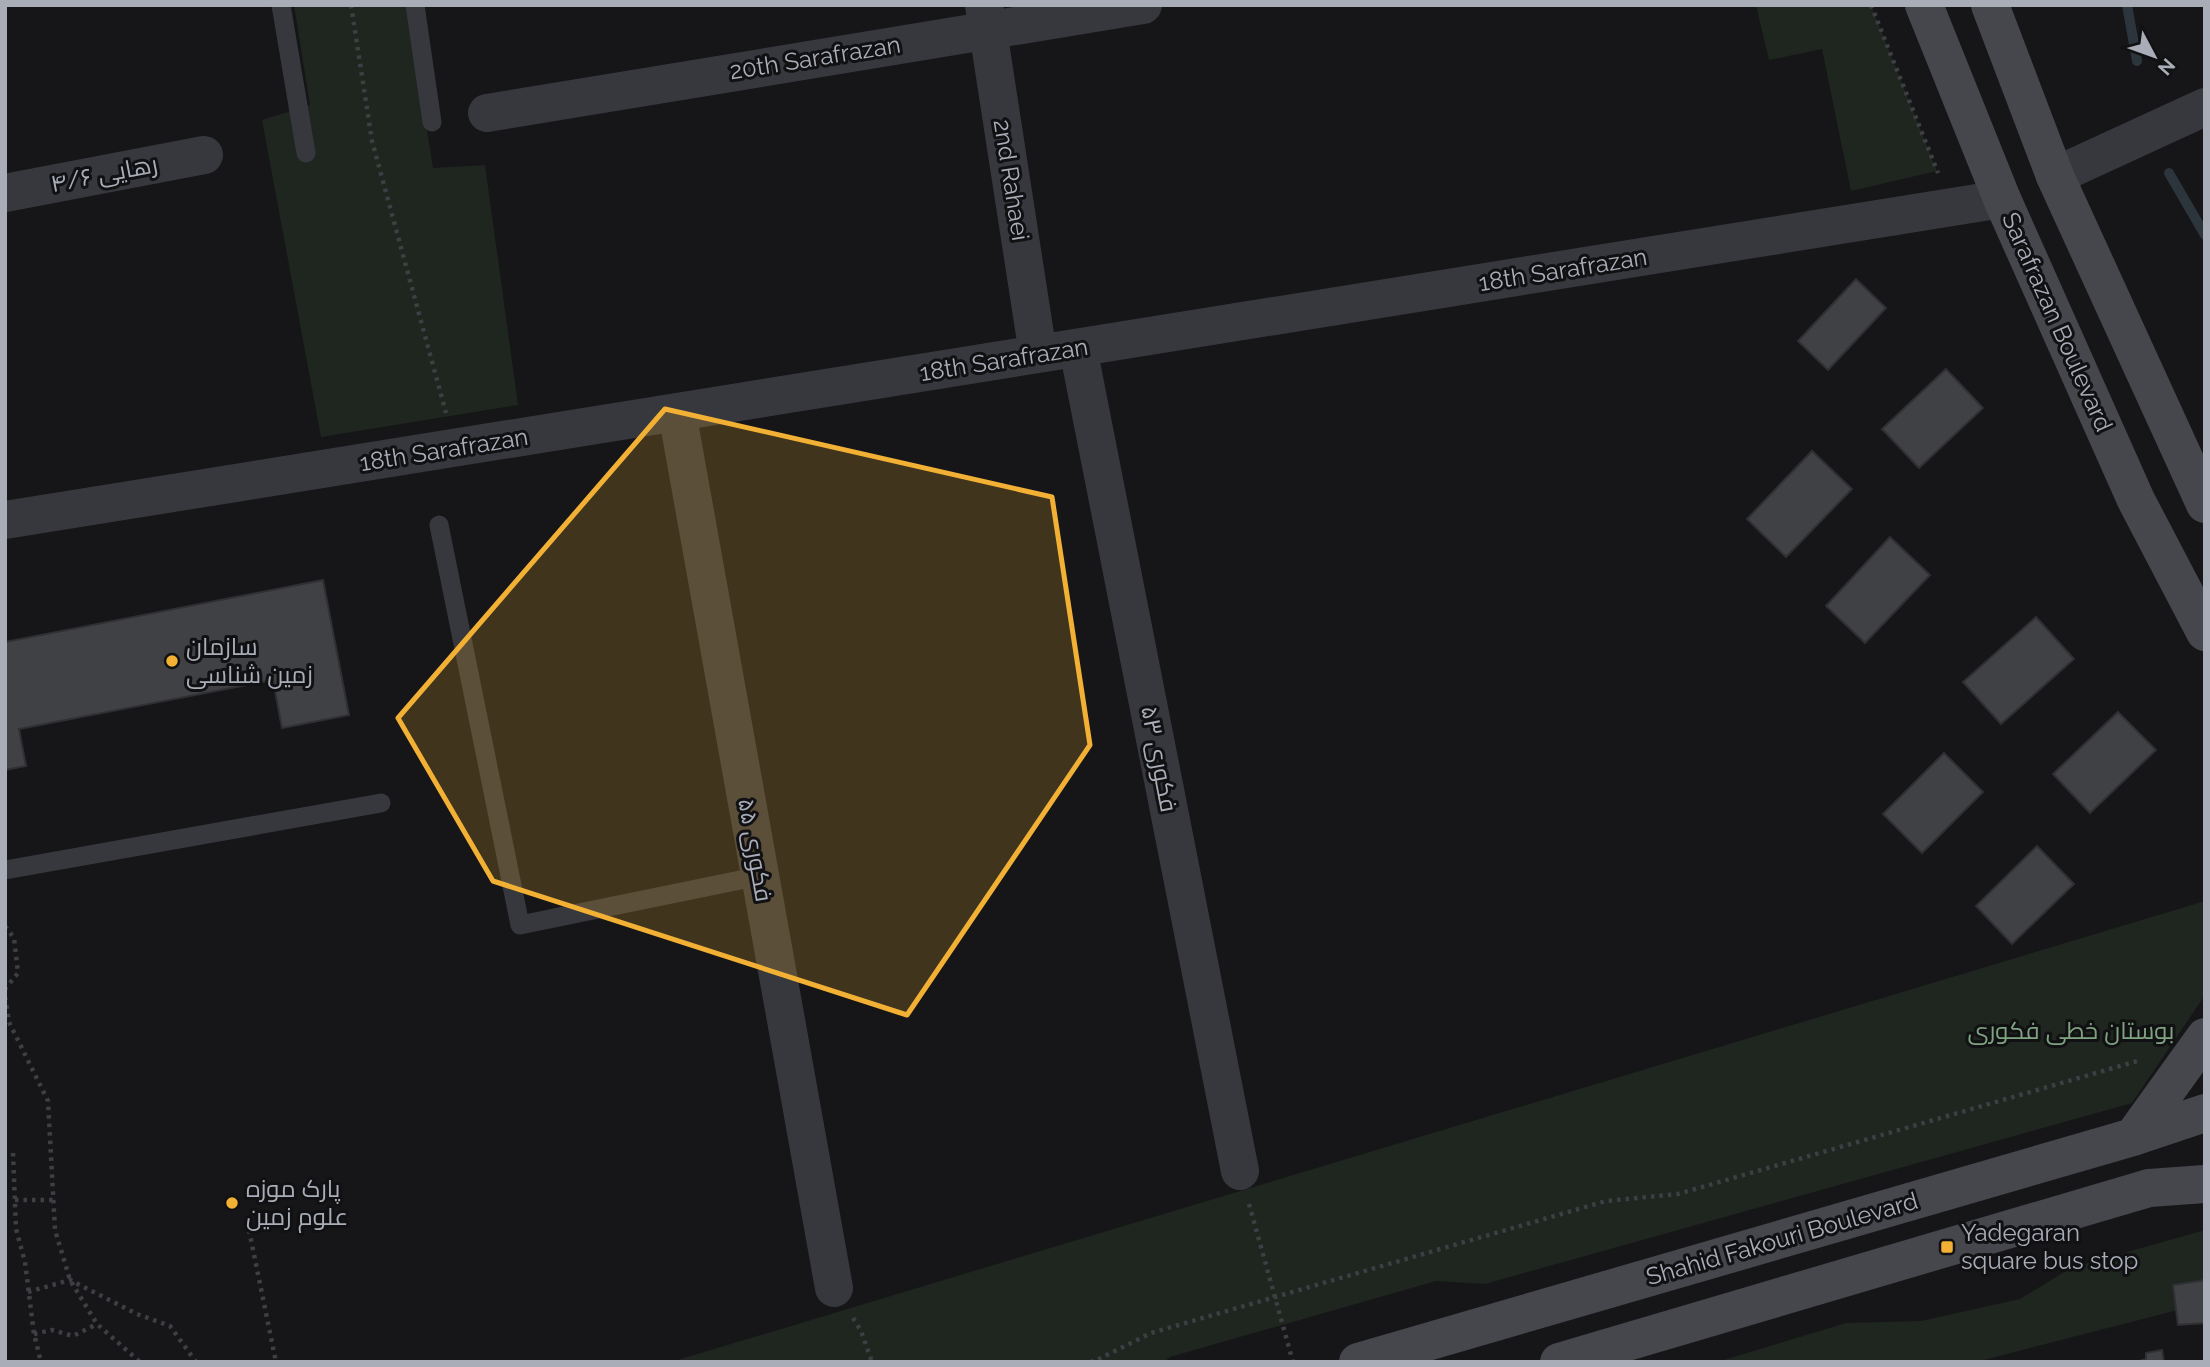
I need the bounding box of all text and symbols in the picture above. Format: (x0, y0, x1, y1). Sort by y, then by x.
north arrow (2119, 21, 2189, 91)
street label: 20th Sarafrazan (727, 30, 902, 85)
text: N (2154, 54, 2180, 80)
street label: 2nd Rahaei (988, 117, 1035, 243)
street label: رهایی ۴/۶ (48, 149, 160, 198)
street label: Sarafrazan Boulevard (1996, 208, 2119, 436)
street label: 18th Sarafrazan (1477, 242, 1649, 297)
street label: 18th Sarafrazan (918, 332, 1090, 387)
street label: 18th Sarafrazan (358, 422, 530, 477)
place label: سازمان زمین شناسی (186, 632, 313, 689)
marker: سازمان زمین شناسی (164, 653, 180, 669)
street label: فکوری ۵۳ (1135, 703, 1184, 814)
street label: فکوری ۵۵ (732, 796, 779, 904)
park label: بوستان خطی فکوری (1967, 1016, 2175, 1045)
place label: پارک موزه علوم زمین (246, 1174, 348, 1233)
street label: Shahid Fakouri Boulevard (1643, 1186, 1921, 1291)
marker: پارک موزه علوم زمین (224, 1195, 240, 1211)
place label: Yadegaran square bus stop (1961, 1218, 2138, 1275)
marker: Yadegaran square bus stop (1939, 1239, 1955, 1255)

